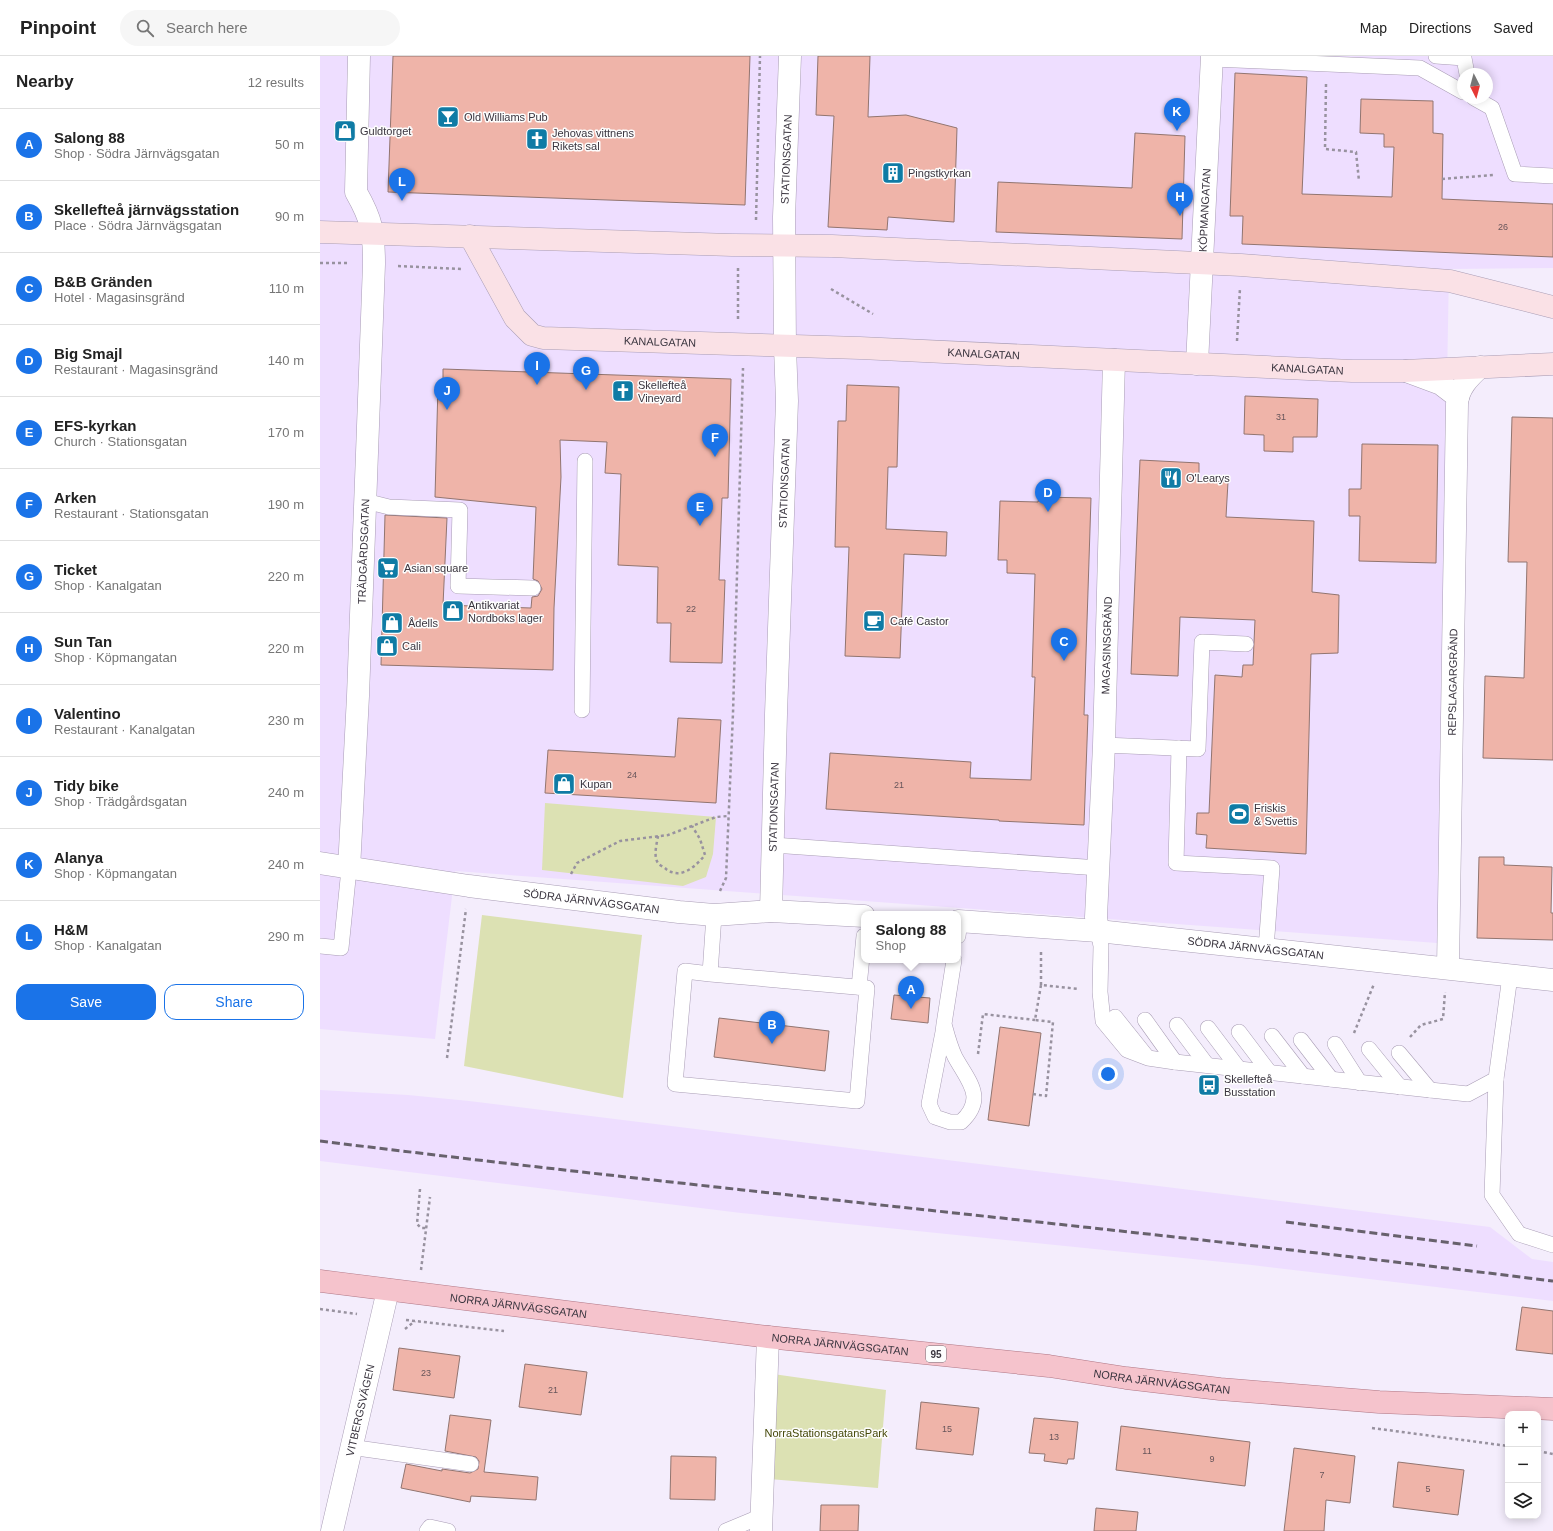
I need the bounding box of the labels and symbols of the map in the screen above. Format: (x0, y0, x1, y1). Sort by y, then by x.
north arrow (1457, 68, 1493, 104)
pin: K (1164, 98, 1190, 131)
bar icon: Old Williams Pub (435, 104, 461, 130)
place label: Old Williams Pub (464, 111, 548, 123)
street label: STATIONSGATAN (778, 114, 794, 204)
shop icon: Guldtorget (332, 118, 358, 144)
place label: Guldtorget (360, 125, 411, 137)
church icon: Jehovas vittnens Rikets sal (524, 126, 550, 152)
place label: Jehovas vittnens Rikets sal (552, 127, 634, 152)
building icon: Pingstkyrkan (880, 160, 906, 186)
place label: Pingstkyrkan (908, 167, 971, 179)
pin: L (389, 168, 415, 201)
street label: KÖPMANGATAN (1196, 168, 1213, 252)
pin: H (1167, 183, 1193, 216)
house number: 26 (1498, 222, 1508, 232)
street label: KANALGATAN (624, 335, 696, 349)
street label: KANALGATAN (947, 346, 1020, 361)
pin: I (524, 352, 550, 385)
pin: G (573, 357, 599, 390)
street label: KANALGATAN (1271, 361, 1344, 377)
pin: J (434, 377, 460, 410)
church icon: Skellefteå Vineyard (610, 378, 636, 404)
place label: Skellefteå Vineyard (638, 379, 687, 404)
house number: 31 (1276, 412, 1286, 422)
pin: F (702, 424, 728, 457)
street label: STATIONSGATAN (777, 438, 792, 528)
restaurant icon: O'Learys (1158, 465, 1184, 491)
place label: O'Learys (1186, 472, 1230, 484)
pin: D (1035, 479, 1061, 512)
pin: E (687, 493, 713, 526)
street label: TRÄDGÅRDSGATAN (355, 498, 371, 604)
supermarket icon: Asian square (375, 555, 401, 581)
place label: Asian square (404, 562, 468, 574)
street label: MAGASINSGRÄND (1099, 596, 1114, 694)
shop icon: Antikvariat Nordboks lager (440, 598, 466, 624)
place label: Antikvariat Nordboks lager (468, 599, 543, 624)
house number: 22 (686, 604, 696, 614)
cafe icon: Café Castor (861, 608, 887, 634)
shop icon: Ådells (379, 610, 405, 636)
place label: Café Castor (890, 615, 949, 627)
place label: Ådells (408, 617, 438, 629)
pin: C (1051, 628, 1077, 661)
street label: REPSLAGARGRÄND (1446, 628, 1459, 736)
shop icon: Cali (374, 633, 400, 659)
place label: Cali (402, 640, 421, 652)
street label: STATIONSGATAN (767, 762, 781, 852)
house number: 24 (627, 770, 637, 780)
shop icon: Kupan (551, 771, 577, 797)
place label: Kupan (580, 778, 612, 790)
house number: 21 (894, 780, 904, 790)
sports icon: Friskis & Svettis (1226, 801, 1252, 827)
place label: Friskis & Svettis (1254, 802, 1298, 827)
street label: SÖDRA JÄRNVÄGSGATAN (522, 887, 660, 916)
street label: SÖDRA JÄRNVÄGSGATAN (1187, 935, 1325, 961)
pin: A (898, 976, 924, 1009)
pin: B (759, 1011, 785, 1044)
your location (1098, 1064, 1118, 1084)
bus stop icon: Skellefteå Busstation (1196, 1072, 1222, 1098)
place label: Skellefteå Busstation (1224, 1073, 1275, 1098)
street label: NORRA JÄRNVÄGSGATAN (449, 1291, 588, 1320)
street label: NORRA JÄRNVÄGSGATAN (771, 1331, 909, 1357)
road number: 95 (926, 1346, 946, 1362)
street label: VITBERGSVÄGEN (344, 1363, 377, 1457)
street label: NORRA JÄRNVÄGSGATAN (1093, 1367, 1231, 1396)
house number: 23 (421, 1368, 431, 1378)
house number: 21 (548, 1385, 558, 1395)
house number: 15 (942, 1424, 952, 1434)
park label: NorraStationsgatansPark (765, 1427, 888, 1439)
house number: 13 (1049, 1432, 1059, 1442)
house number: 11 (1142, 1446, 1152, 1456)
house number: 9 (1209, 1454, 1215, 1464)
house number: 7 (1319, 1470, 1325, 1480)
house number: 5 (1425, 1484, 1431, 1494)

